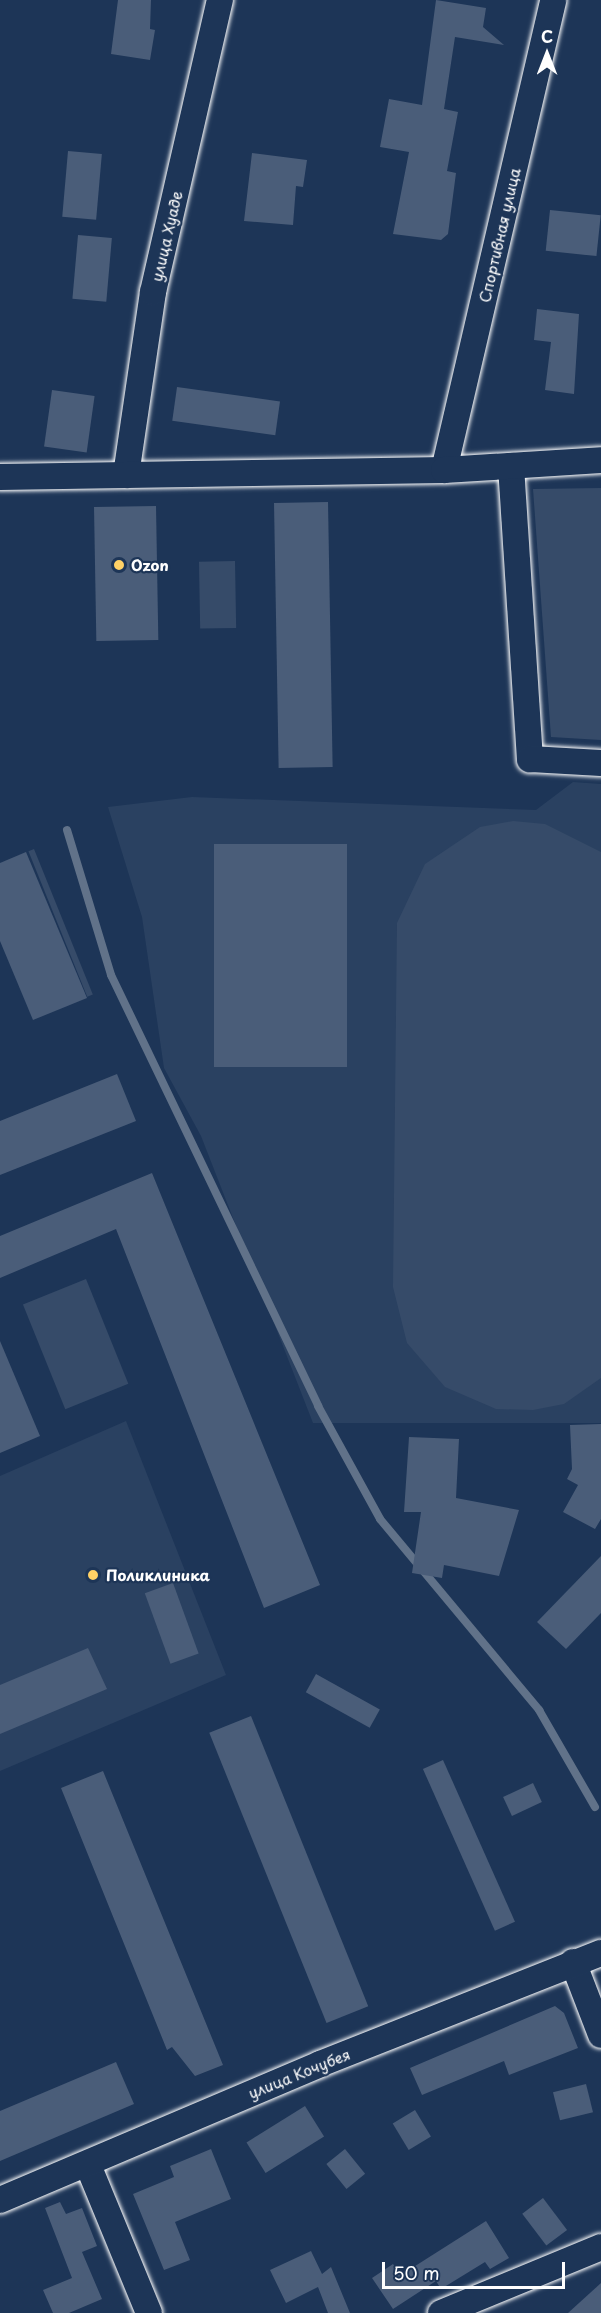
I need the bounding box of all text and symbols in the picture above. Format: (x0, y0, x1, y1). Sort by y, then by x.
north arrow (517, 24, 577, 84)
text: С (541, 24, 553, 48)
street label: Спортивная улица (475, 165, 523, 305)
street label: улица Хуаде (147, 188, 185, 284)
place label: Ozon (131, 556, 169, 574)
marker: Ozon (112, 558, 126, 572)
marker: Поликлиника (84, 1566, 102, 1584)
place label: Поликлиника (106, 1566, 210, 1584)
street label: улица Кочубея (245, 2044, 353, 2102)
scale bar (385, 2250, 568, 2288)
text: 50 m (393, 2259, 440, 2286)

